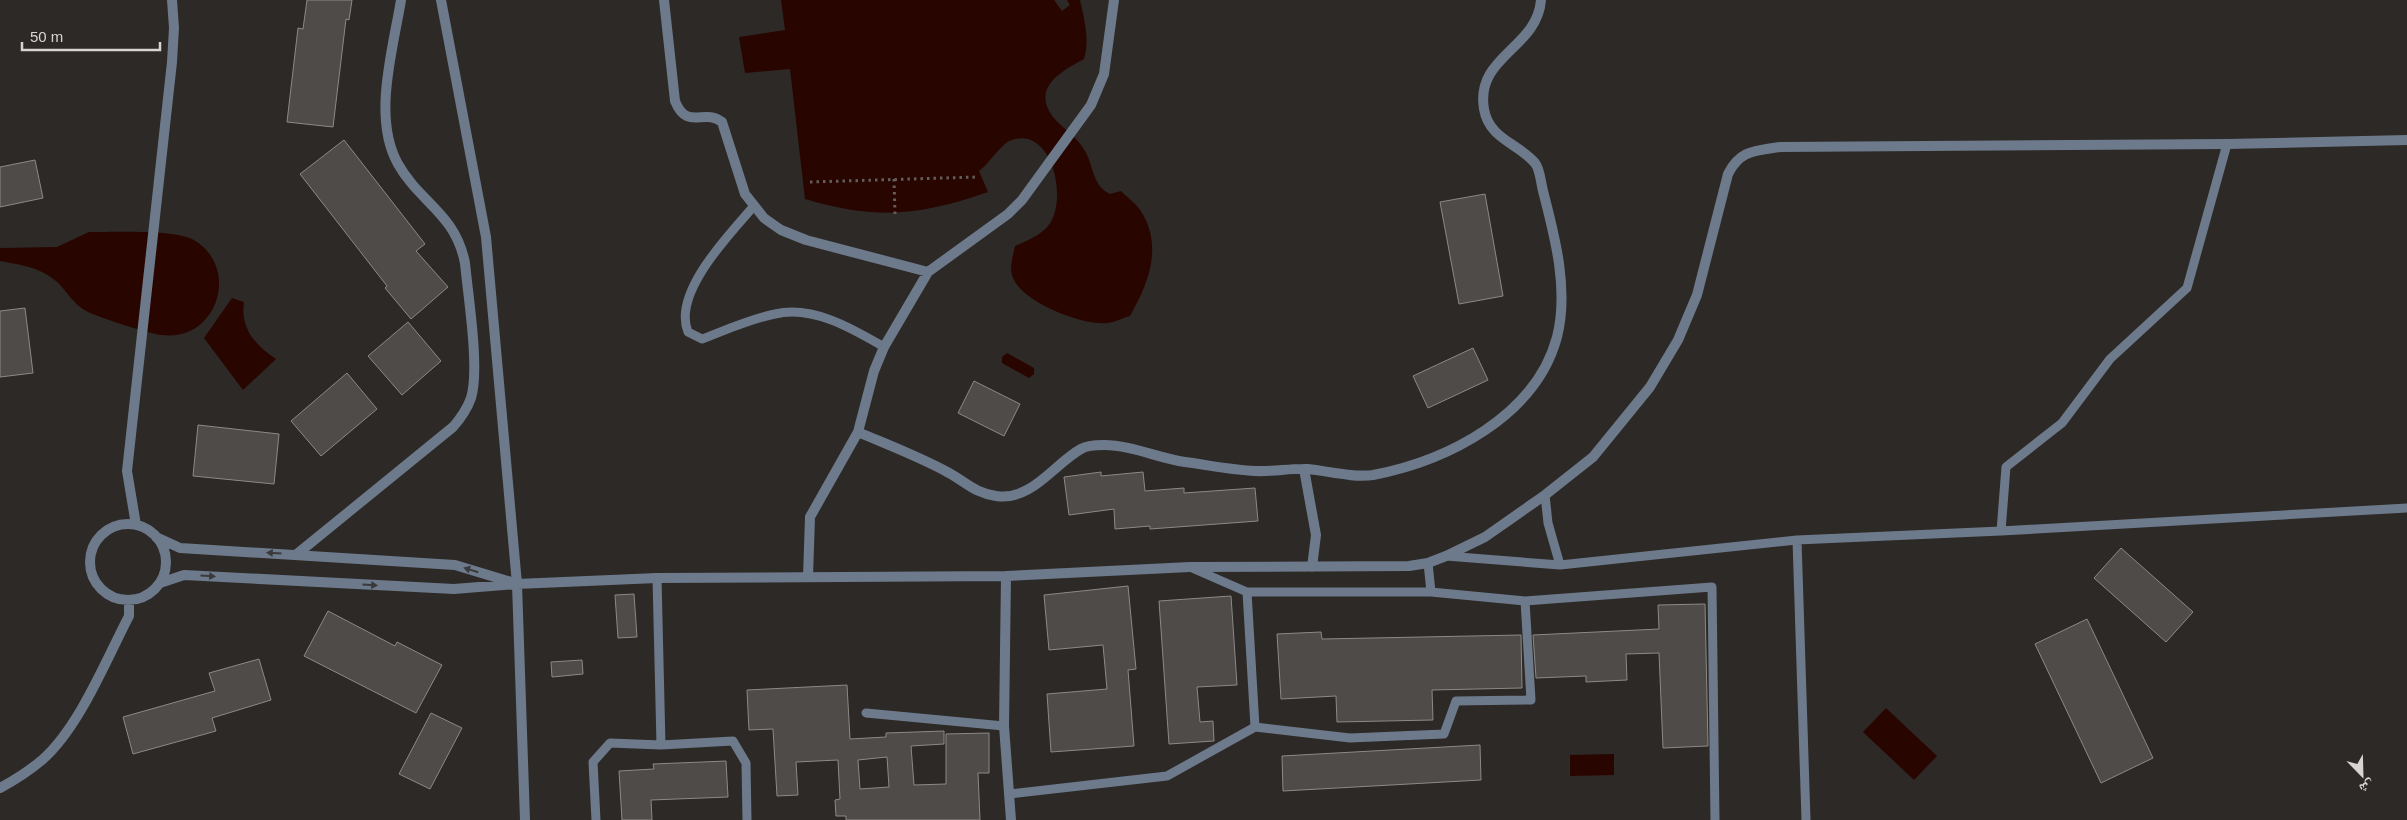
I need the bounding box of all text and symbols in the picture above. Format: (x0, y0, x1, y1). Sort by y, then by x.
scale bar (22, 20, 160, 52)
text: 50 m (30, 28, 63, 45)
one-way arrow (266, 548, 282, 556)
one-way arrow (463, 565, 478, 573)
one-way arrow (200, 573, 216, 581)
one-way arrow (362, 581, 378, 589)
north arrow (2337, 750, 2387, 800)
text: ش (2357, 776, 2377, 797)

